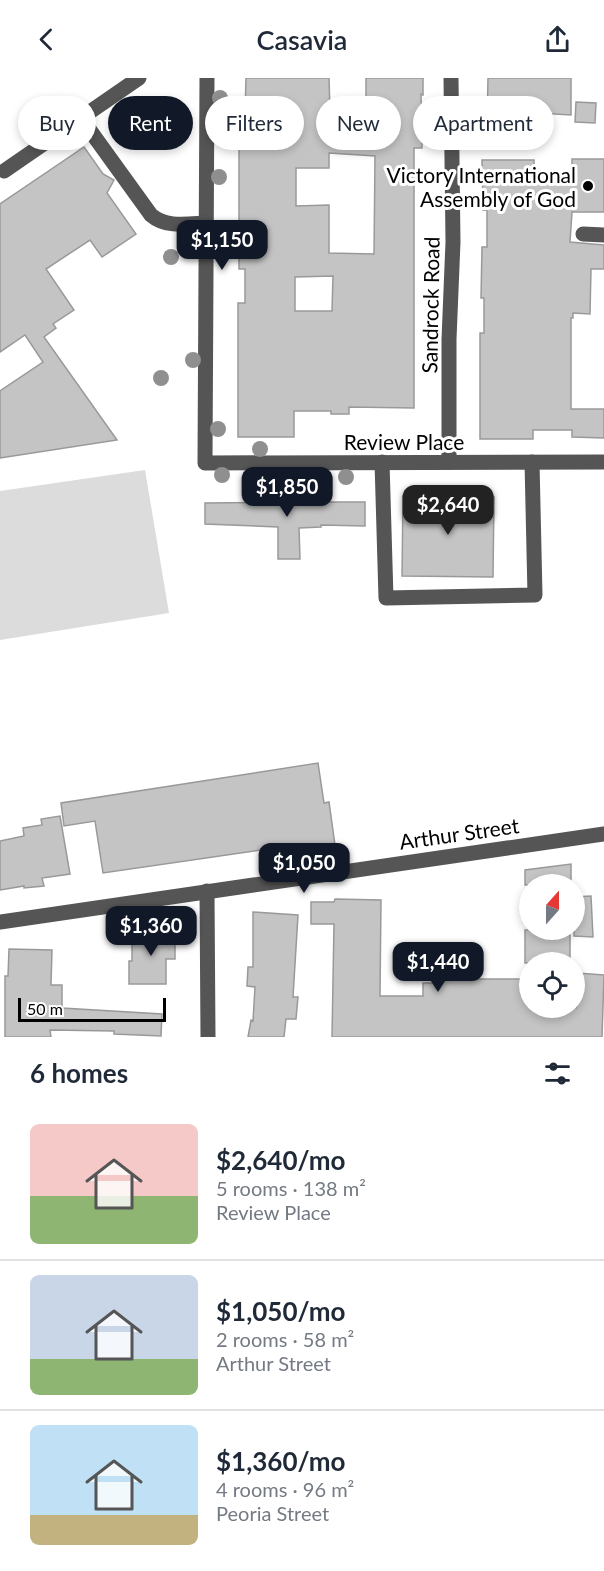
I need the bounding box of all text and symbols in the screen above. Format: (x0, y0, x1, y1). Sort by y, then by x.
icon: back (30, 23, 63, 56)
text: Casavia (257, 23, 347, 56)
icon: share (541, 23, 574, 56)
chip: Buy (18, 96, 96, 150)
chip: Rent (108, 96, 193, 150)
chip: Filters (205, 96, 304, 150)
chip: New (316, 96, 401, 150)
chip: Apartment (413, 96, 554, 150)
place label: Victory International Assembly of God (387, 162, 576, 211)
marker: Victory International Assembly of God (581, 179, 595, 193)
pin: $1,150 (173, 220, 271, 271)
text: $1,150 (191, 227, 253, 251)
street label: Sandrock Road (416, 236, 444, 374)
street label: Review Place (344, 429, 464, 454)
pin: $1,850 (238, 467, 336, 518)
text: $1,850 (256, 474, 318, 498)
pin: $2,640 (399, 485, 497, 536)
text: $2,640 (417, 492, 479, 516)
street label: Arthur Street (398, 812, 521, 854)
pin: $1,050 (255, 843, 353, 894)
text: $1,050 (273, 850, 335, 874)
north arrow (519, 874, 585, 940)
map controls (519, 874, 585, 1018)
pin: $1,360 (102, 906, 200, 957)
text: $1,360 (120, 913, 182, 937)
pin: $1,440 (389, 942, 487, 993)
text: $1,440 (407, 949, 469, 973)
button: locate (519, 952, 585, 1018)
scale bar (18, 995, 166, 1022)
text: 50 m (27, 999, 63, 1018)
text: 6 homes (30, 1057, 128, 1089)
icon: filters (541, 1057, 574, 1090)
text: $2,640/mo (216, 1144, 346, 1176)
icon: home (78, 1148, 150, 1220)
text: 5 rooms · 138 m² (216, 1176, 366, 1200)
text: Review Place (216, 1200, 331, 1224)
text: $1,050/mo (216, 1295, 346, 1327)
icon: home (78, 1299, 150, 1371)
text: 2 rooms · 58 m² (216, 1327, 354, 1351)
text: Arthur Street (216, 1351, 331, 1375)
text: $1,360/mo (216, 1445, 346, 1477)
icon: home (78, 1449, 150, 1521)
text: 4 rooms · 96 m² (216, 1477, 354, 1501)
text: Peoria Street (216, 1501, 329, 1525)

